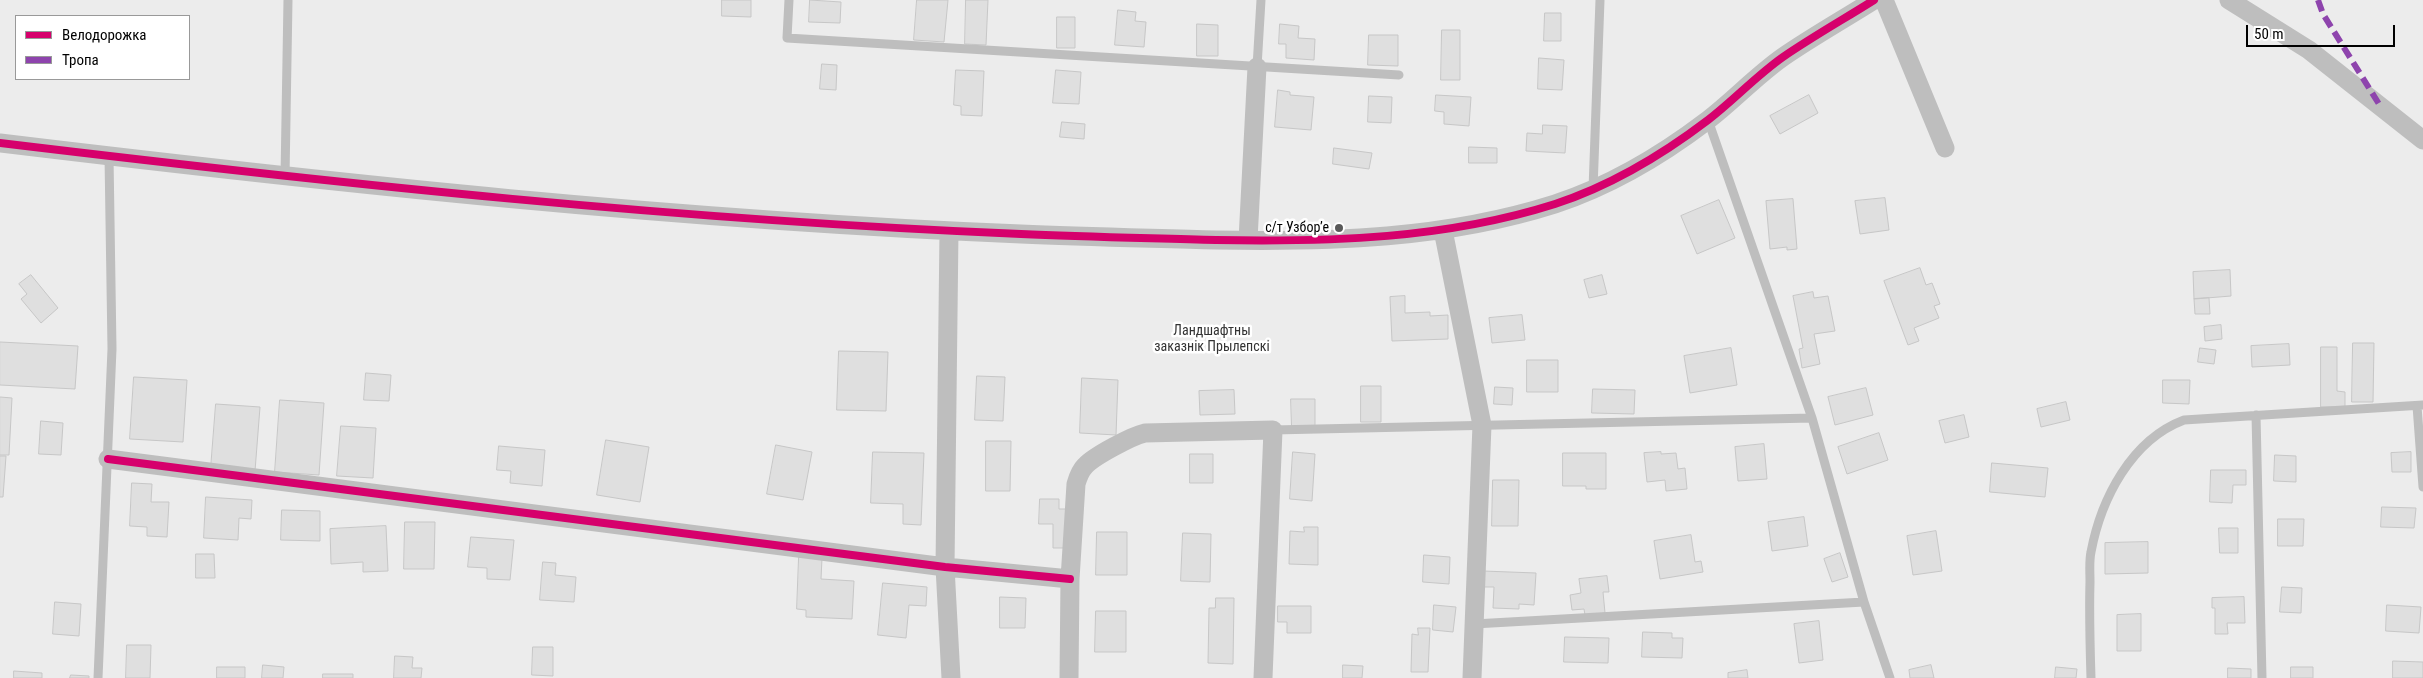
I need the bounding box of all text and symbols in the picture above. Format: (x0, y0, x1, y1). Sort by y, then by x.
legend (15, 15, 190, 80)
scale bar (2248, 15, 2397, 47)
text: 50 m (2254, 25, 2284, 43)
text: Велодорожка (62, 26, 147, 44)
text: Тропа (62, 51, 99, 69)
place label: с/т Узборʼе (1265, 220, 1329, 236)
marker: с/т Узборʼе (1333, 222, 1345, 234)
park label: Ландшафтны заказнік Прылепскі (1154, 323, 1270, 356)

